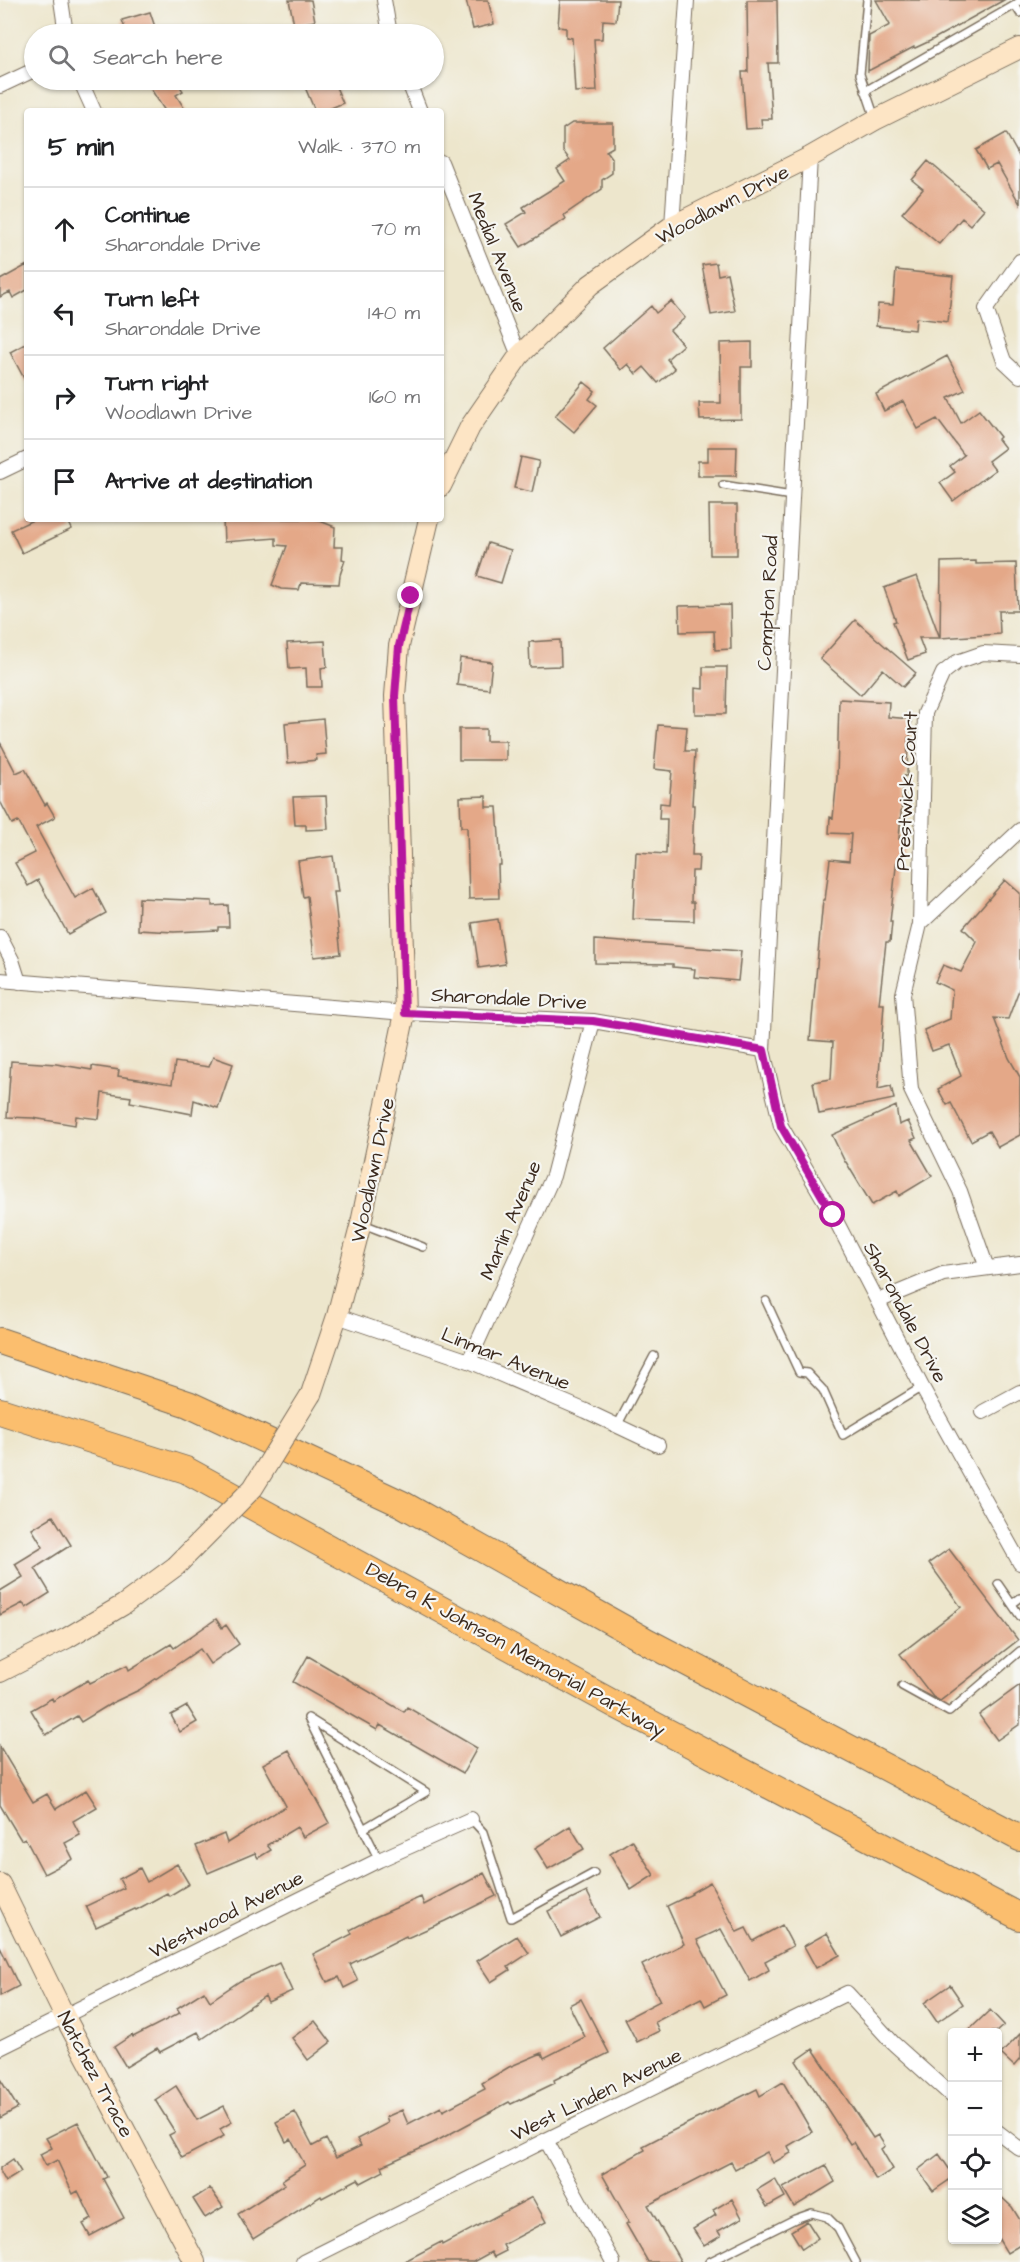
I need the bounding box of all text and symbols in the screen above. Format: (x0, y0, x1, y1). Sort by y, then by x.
search box (24, 24, 444, 90)
icon: search (45, 41, 78, 74)
text: Search here (93, 42, 223, 73)
text: 5 min (48, 129, 114, 165)
text: Walk · 370 m (298, 133, 420, 161)
street label: Woodlawn Drive (651, 158, 794, 252)
street label: Medial Avenue (460, 188, 534, 317)
text: Continue (105, 200, 190, 231)
icon: ahead (48, 213, 81, 246)
text: 70 m (372, 215, 420, 243)
text: Sharondale Drive (105, 231, 261, 259)
text: Turn left (105, 284, 199, 315)
icon: left (48, 297, 81, 330)
text: 140 m (368, 299, 420, 327)
text: Sharondale Drive (105, 315, 261, 343)
text: Turn right (105, 368, 208, 399)
icon: right (48, 381, 81, 414)
text: 160 m (369, 383, 420, 411)
text: Woodlawn Drive (105, 399, 252, 427)
icon: arrive (48, 465, 81, 498)
text: Arrive at destination (105, 466, 312, 497)
street label: Compton Road (750, 535, 786, 671)
route end (397, 582, 423, 608)
street label: Prestwick Court (889, 711, 925, 871)
street label: Sharondale Drive (430, 981, 588, 1017)
street label: Woodlawn Drive (344, 1095, 402, 1245)
street label: Marlin Avenue (473, 1156, 549, 1284)
route start (819, 1201, 845, 1227)
street label: Sharondale Drive (856, 1237, 954, 1388)
street label: Linmar Avenue (437, 1320, 574, 1398)
street label: Debra K Johnson Memorial Parkway (360, 1556, 670, 1745)
street label: Westwood Avenue (145, 1864, 309, 1966)
street label: Natchez Trace (50, 2006, 140, 2143)
map controls (948, 2028, 1002, 2244)
button: + (948, 2028, 1002, 2082)
street label: West Linden Avenue (506, 2041, 687, 2148)
button: − (948, 2082, 1002, 2136)
button: locate (948, 2136, 1002, 2190)
button: layers (948, 2190, 1002, 2244)

